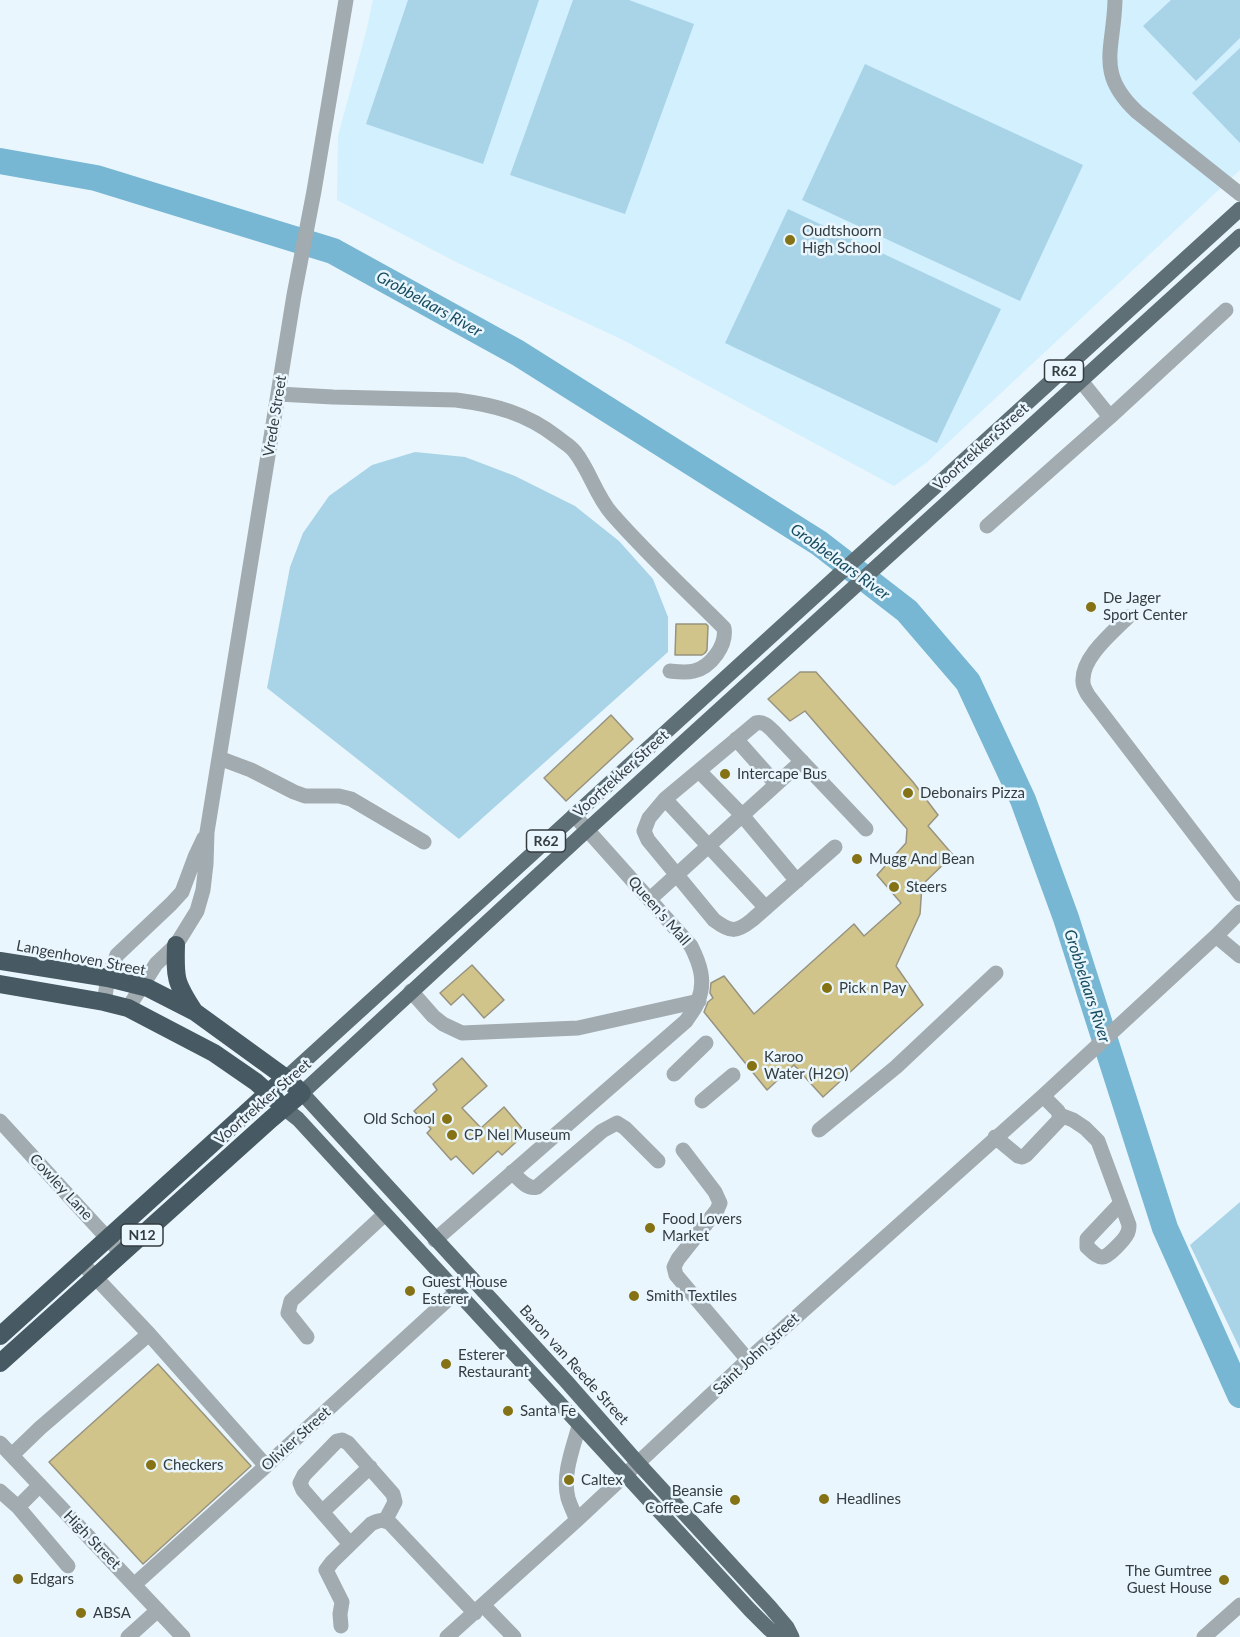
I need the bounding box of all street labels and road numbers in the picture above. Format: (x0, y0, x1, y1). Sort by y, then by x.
road number: R62 (1044, 360, 1084, 382)
street label: Vrede Street (260, 374, 290, 458)
street label: Voortrekker Street (930, 400, 1032, 494)
street label: Voortrekker Street (570, 727, 672, 821)
road number: R62 (526, 830, 566, 852)
street label: Queen's Mall (624, 873, 694, 949)
street label: Langenhoven Street (15, 937, 147, 979)
street label: Voortrekker Street (211, 1055, 315, 1149)
street label: Cowley Lane (26, 1150, 96, 1224)
road number: N12 (121, 1224, 163, 1246)
street label: Baron van Reede Street (516, 1302, 632, 1428)
street label: Saint John Street (709, 1309, 803, 1399)
street label: Olivier Street (258, 1403, 334, 1475)
street label: High Street (60, 1507, 124, 1573)

